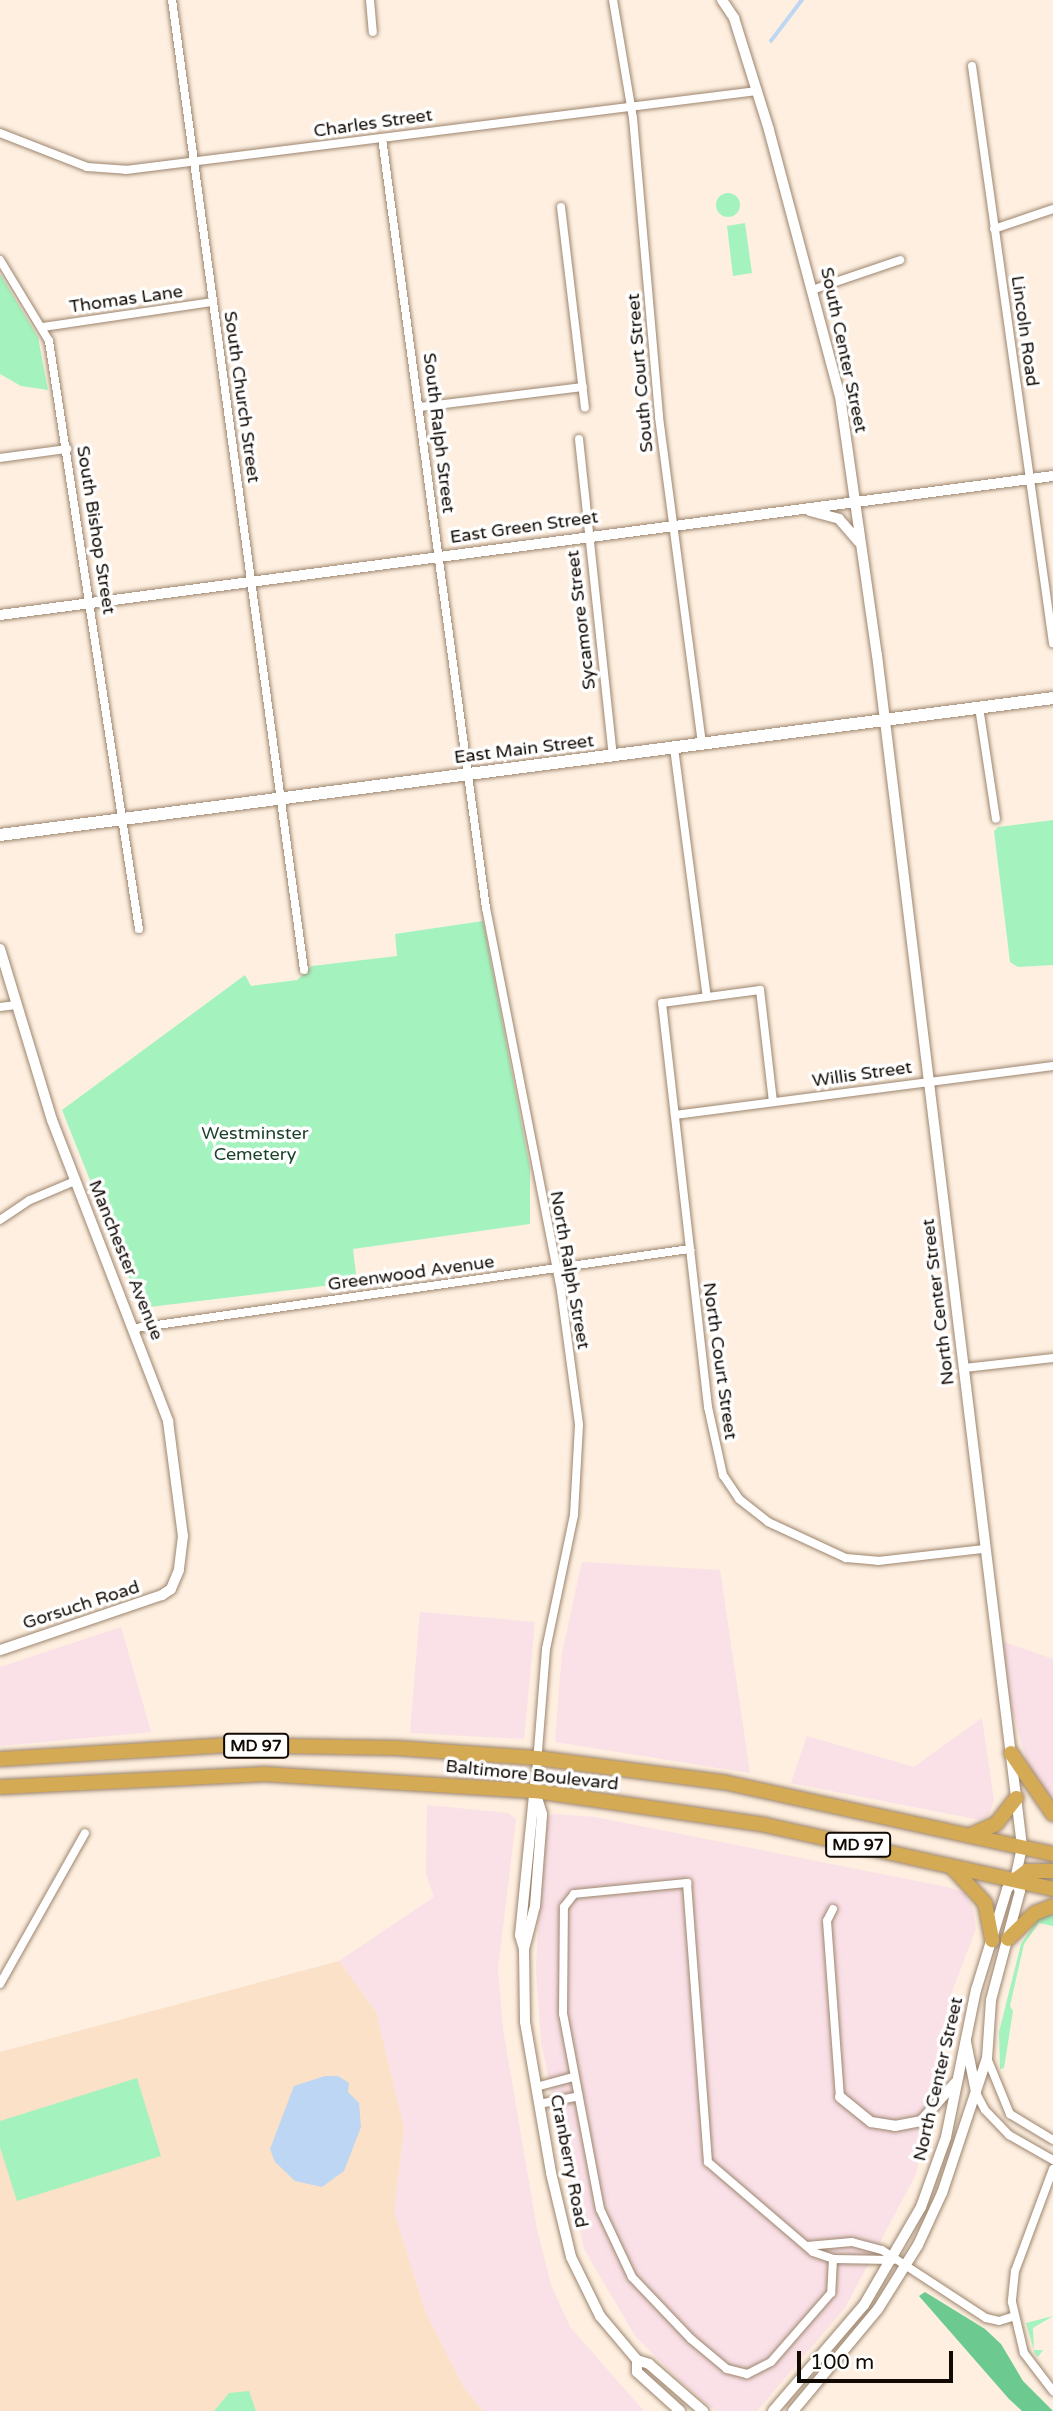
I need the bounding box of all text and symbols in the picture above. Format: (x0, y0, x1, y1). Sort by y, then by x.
street label: Charles Street (312, 104, 434, 142)
street label: South Center Street (816, 265, 872, 435)
street label: Lincoln Road (1007, 274, 1043, 388)
street label: Thomas Lane (68, 280, 184, 318)
street label: South Court Street (622, 293, 658, 453)
street label: South Church Street (219, 310, 265, 484)
street label: South Ralph Street (418, 352, 460, 514)
street label: South Bishop Street (72, 444, 120, 616)
street label: East Green Street (449, 506, 599, 548)
street label: Sycamore Street (562, 549, 600, 691)
street label: East Main Street (453, 730, 595, 768)
street label: Willis Street (811, 1056, 913, 1092)
park label: Westminster Cemetery (201, 1123, 309, 1166)
street label: Manchester Avenue (84, 1177, 168, 1343)
street label: North Ralph Street (545, 1189, 595, 1351)
street label: North Center Street (917, 1217, 959, 1387)
street label: Greenwood Avenue (326, 1251, 496, 1295)
street label: North Court Street (698, 1281, 742, 1441)
street label: Gorsuch Road (20, 1576, 142, 1634)
road number: MD 97 (223, 1734, 289, 1758)
street label: Baltimore Boulevard (444, 1755, 620, 1795)
road number: MD 97 (825, 1832, 891, 1857)
street label: North Center Street (909, 1995, 967, 2163)
street label: Cranberry Road (545, 2093, 593, 2229)
scale bar (801, 2338, 957, 2382)
text: 100 m (810, 2350, 874, 2375)

